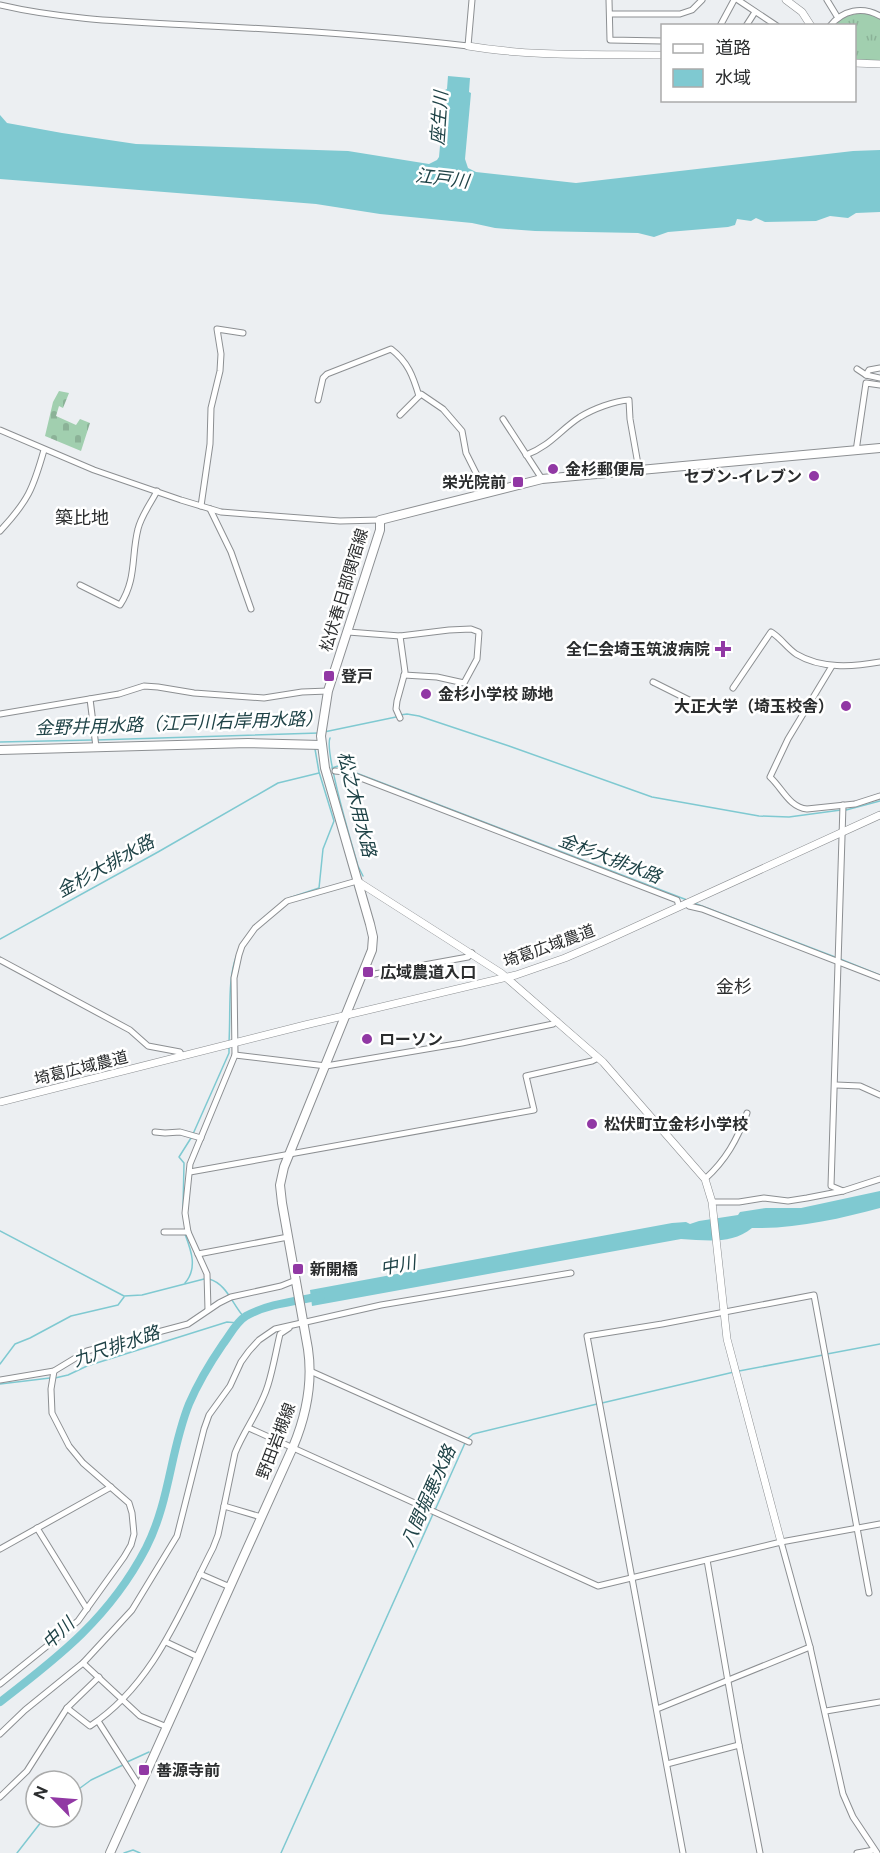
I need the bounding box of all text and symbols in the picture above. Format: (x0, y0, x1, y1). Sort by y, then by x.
legend (661, 24, 856, 102)
text: 道路 (715, 37, 751, 58)
text: 水域 (715, 67, 751, 88)
water label: 座生川 (427, 88, 451, 146)
water label: 江戸川 (414, 164, 472, 192)
place label: 金杉郵便局 (565, 460, 645, 479)
marker: 金杉郵便局 (546, 462, 560, 476)
place label: セブン-イレブン (684, 467, 802, 486)
marker: セブン-イレブン (807, 469, 821, 483)
place label: 栄光院前 (442, 473, 506, 492)
marker: 栄光院前 (511, 475, 525, 489)
district label: 築比地 (55, 507, 109, 528)
street label: 松伏春日部関宿線 (316, 526, 372, 654)
place label: 全仁会埼玉筑波病院 (566, 640, 710, 659)
marker: 全仁会埼玉筑波病院 (714, 640, 732, 658)
place label: 登戸 (341, 667, 373, 686)
marker: 登戸 (322, 669, 336, 683)
place label: 金杉小学校 跡地 (438, 685, 554, 704)
marker: 金杉小学校 跡地 (419, 687, 433, 701)
place label: 大正大学（埼玉校舎） (674, 697, 834, 716)
marker: 大正大学（埼玉校舎） (839, 699, 853, 713)
water label: 金野井用水路（江戸川右岸用水路） (35, 707, 323, 739)
water label: 松之木用水路 (334, 749, 381, 861)
water label: 金杉大排水路 (556, 829, 666, 888)
water label: 金杉大排水路 (53, 830, 159, 901)
street label: 埼葛広域農道 (501, 921, 597, 971)
place label: 広域農道入口 (380, 963, 476, 982)
marker: 広域農道入口 (361, 965, 375, 979)
district label: 金杉 (716, 976, 752, 997)
place label: ローソン (379, 1030, 443, 1049)
marker: ローソン (360, 1032, 374, 1046)
street label: 埼葛広域農道 (32, 1047, 130, 1089)
place label: 松伏町立金杉小学校 (604, 1115, 748, 1134)
marker: 松伏町立金杉小学校 (585, 1117, 599, 1131)
water label: 中川 (378, 1251, 420, 1279)
place label: 新開橋 (310, 1260, 358, 1279)
marker: 新開橋 (291, 1262, 305, 1276)
water label: 九尺排水路 (70, 1321, 164, 1371)
street label: 野田岩槻線 (253, 1400, 299, 1482)
water label: 八間堀悪水路 (396, 1441, 460, 1550)
water label: 中川 (38, 1612, 80, 1653)
place label: 善源寺前 (156, 1761, 220, 1780)
marker: 善源寺前 (137, 1763, 151, 1777)
north arrow (24, 1769, 84, 1829)
text: N (30, 1783, 52, 1803)

